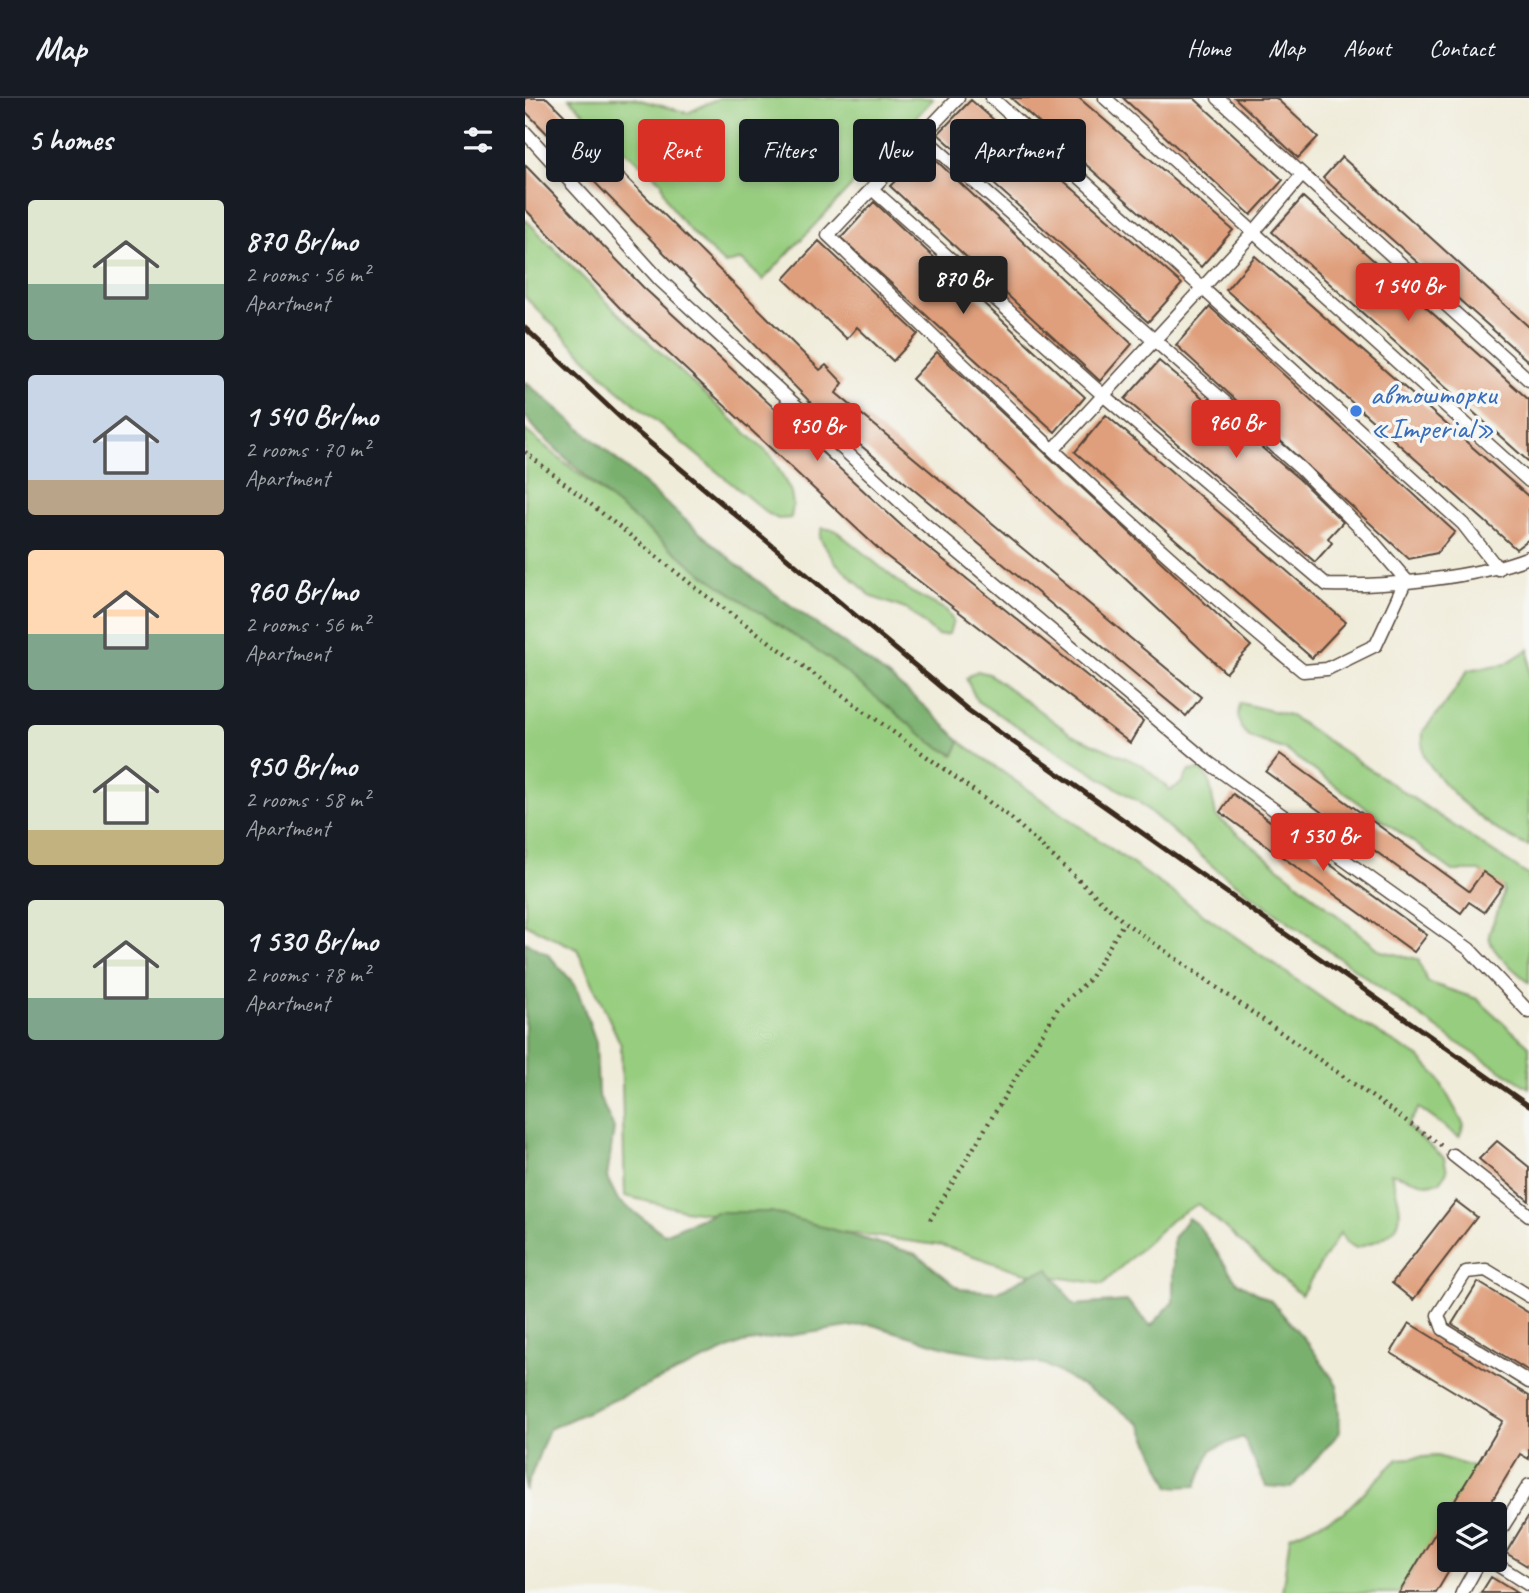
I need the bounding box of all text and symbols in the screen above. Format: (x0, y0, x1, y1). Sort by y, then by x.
text: Map (35, 27, 86, 69)
text: Home (1187, 33, 1230, 63)
text: Map (1268, 33, 1305, 63)
text: About (1343, 33, 1391, 63)
text: Contact (1429, 33, 1494, 63)
chip: Buy (546, 119, 624, 182)
chip: Rent (638, 119, 725, 182)
chip: Filters (739, 119, 839, 182)
chip: New (853, 119, 936, 182)
chip: Apartment (950, 119, 1086, 182)
text: 5 homes (28, 121, 112, 159)
icon: filters (459, 121, 497, 159)
text: 870 Br/mo (245, 222, 358, 260)
icon: home (84, 228, 168, 312)
pin: 870 Br (906, 256, 1020, 316)
text: 2 rooms · 56 m² (245, 260, 369, 289)
text: 870 Br (935, 264, 991, 293)
pin: 1 540 Br (1336, 264, 1480, 323)
text: 1 540 Br (1372, 271, 1444, 300)
text: Apartment (245, 289, 330, 318)
place label: автошторки «Imperial» (1370, 375, 1499, 447)
text: 1 540 Br/mo (245, 397, 378, 435)
pin: 960 Br (1179, 400, 1293, 460)
icon: home (84, 403, 168, 487)
marker: автошторки «Imperial» (1348, 403, 1364, 419)
pin: 950 Br (760, 404, 874, 463)
text: 960 Br (1207, 408, 1265, 437)
text: 950 Br (789, 411, 845, 440)
text: 2 rooms · 70 m² (245, 435, 369, 464)
text: Apartment (245, 464, 330, 493)
text: 960 Br/mo (245, 572, 358, 610)
icon: home (84, 578, 168, 662)
text: 2 rooms · 56 m² (245, 610, 369, 639)
text: Apartment (245, 639, 330, 668)
text: 950 Br/mo (245, 747, 357, 785)
icon: home (84, 753, 168, 837)
text: 2 rooms · 58 m² (245, 785, 369, 814)
text: Apartment (245, 814, 330, 843)
pin: 1 530 Br (1251, 814, 1395, 873)
text: 1 530 Br (1287, 821, 1359, 850)
text: 1 530 Br/mo (245, 922, 378, 960)
icon: home (84, 928, 168, 1012)
text: 2 rooms · 78 m² (245, 960, 369, 989)
text: Apartment (245, 989, 330, 1018)
map controls (1437, 1502, 1507, 1572)
button: layers (1437, 1502, 1507, 1572)

